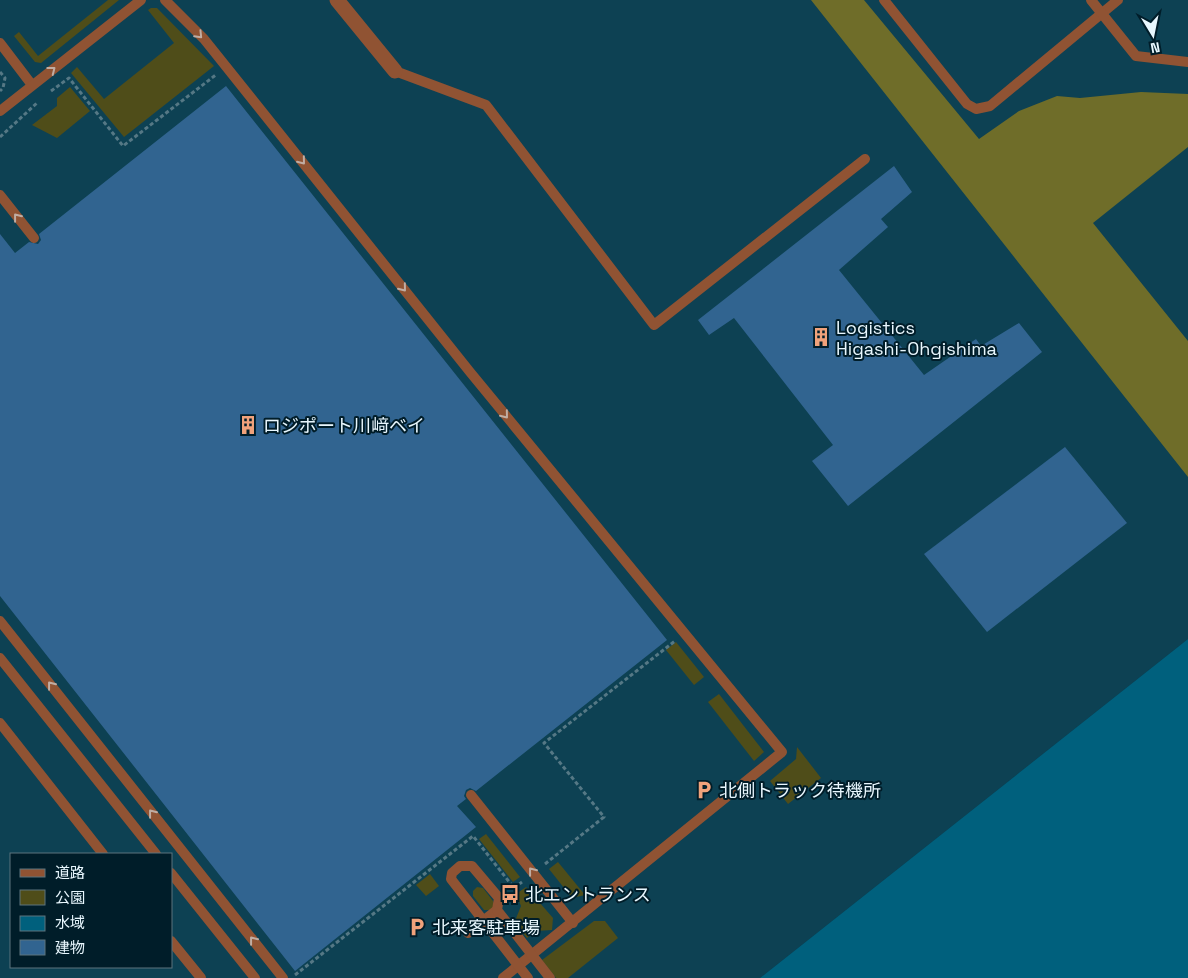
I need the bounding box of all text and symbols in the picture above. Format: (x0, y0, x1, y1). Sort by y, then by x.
north arrow (1128, 10, 1178, 60)
one-way arrow (193, 29, 202, 38)
text: N (1149, 38, 1161, 57)
one-way arrow (46, 67, 55, 75)
one-way arrow (296, 155, 304, 164)
one-way arrow (14, 213, 23, 223)
one-way arrow (398, 282, 406, 291)
place label: Logistics Higashi-Ohgishima (836, 316, 997, 360)
building icon: Logistics Higashi-Ohgishima (810, 326, 832, 348)
one-way arrow (499, 409, 508, 418)
building icon: ロジポート川﨑ベイ (237, 414, 259, 436)
place label: ロジポート川﨑ベイ (263, 414, 425, 437)
one-way arrow (48, 682, 56, 691)
parking icon: 北側トラック待機所 (693, 779, 715, 801)
place label: 北側トラック待機所 (719, 779, 881, 802)
one-way arrow (148, 809, 157, 818)
legend (10, 853, 172, 968)
text: 道路 (55, 863, 85, 882)
one-way arrow (529, 868, 537, 877)
bus stop icon: 北エントランス (499, 883, 521, 905)
place label: 北エントランス (525, 883, 651, 906)
text: 公園 (55, 888, 85, 907)
text: 水域 (55, 913, 85, 932)
parking icon: 北来客駐車場 (406, 916, 428, 938)
place label: 北来客駐車場 (432, 916, 540, 939)
one-way arrow (250, 937, 258, 946)
text: 建物 (55, 938, 85, 957)

